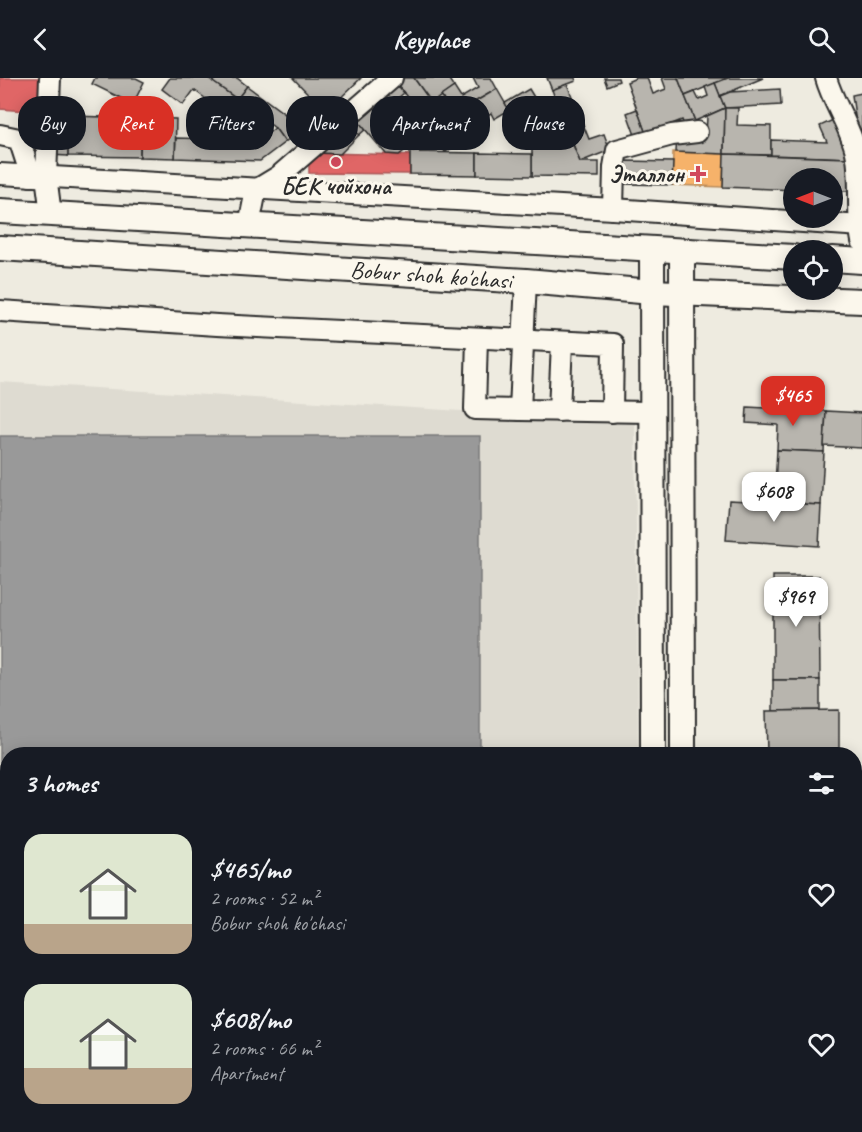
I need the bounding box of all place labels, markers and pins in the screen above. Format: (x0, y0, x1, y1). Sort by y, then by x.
marker: БЕК чойхона (329, 155, 343, 169)
place label: Эталлон (609, 159, 685, 189)
marker: Эталлон (689, 165, 707, 183)
place label: БЕК чойхона (281, 171, 393, 201)
pin: $465 (757, 376, 829, 427)
pin: $608 (738, 472, 810, 523)
pin: $969 (760, 577, 832, 628)

